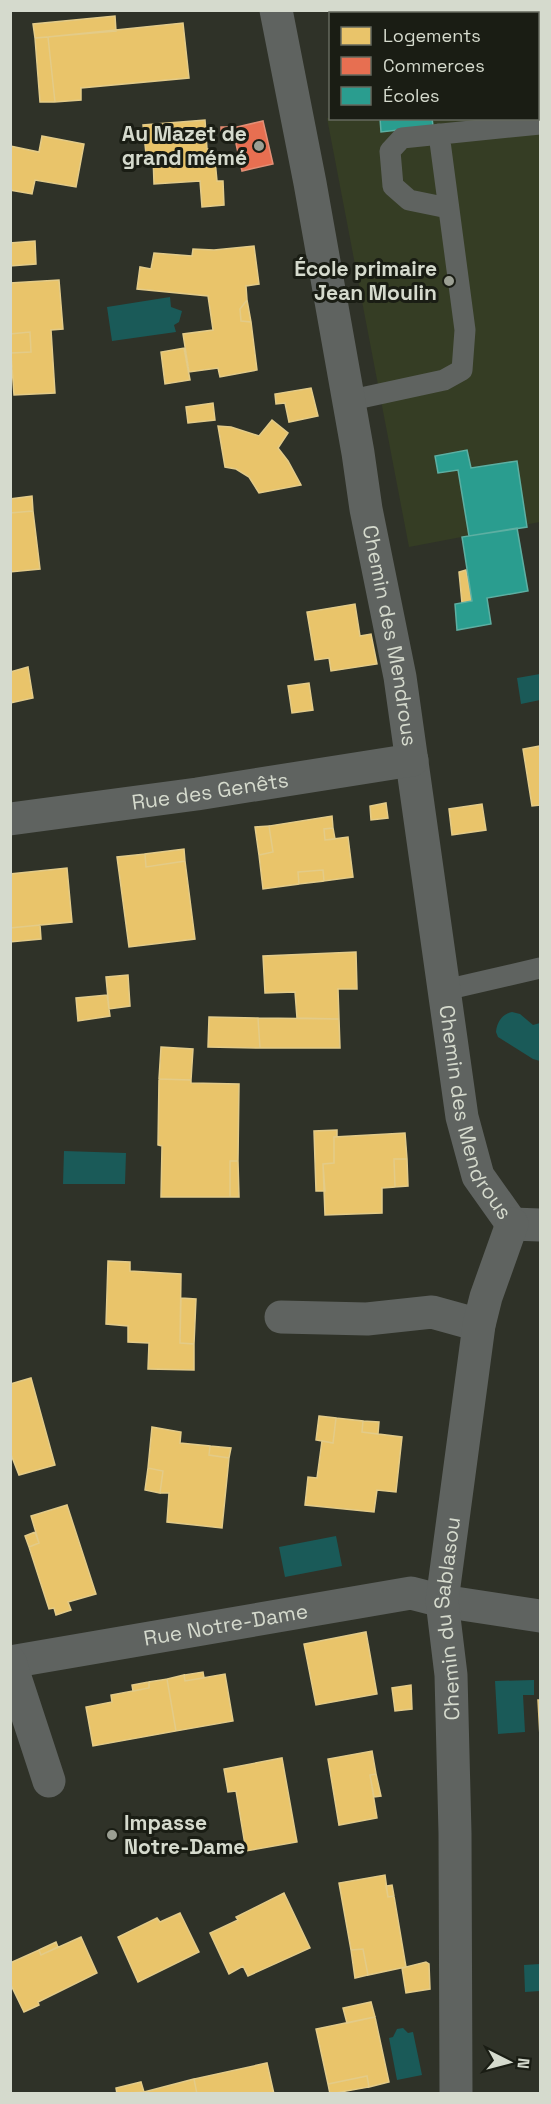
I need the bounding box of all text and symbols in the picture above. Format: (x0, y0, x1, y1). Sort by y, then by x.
legend (329, 12, 539, 120)
text: Logements (383, 24, 481, 47)
text: Commerces (383, 54, 485, 77)
text: Écoles (383, 84, 440, 107)
place label: Au Mazet de grand mémé (122, 120, 247, 171)
marker: Au Mazet de grand mémé (252, 139, 266, 153)
place label: École primaire Jean Moulin (294, 255, 437, 306)
marker: École primaire Jean Moulin (442, 274, 456, 288)
street label: Chemin des Mendrous (357, 523, 424, 748)
street label: Rue des Genêts (130, 766, 290, 816)
street label: Chemin des Mendrous (433, 1003, 518, 1224)
street label: Chemin du Sablasou (427, 1515, 466, 1721)
street label: Rue Notre-Dame (142, 1597, 310, 1652)
place label: Impasse Notre-Dame (124, 1809, 245, 1860)
marker: Impasse Notre-Dame (105, 1828, 119, 1842)
north arrow (479, 2032, 539, 2092)
text: N (512, 2057, 534, 2070)

